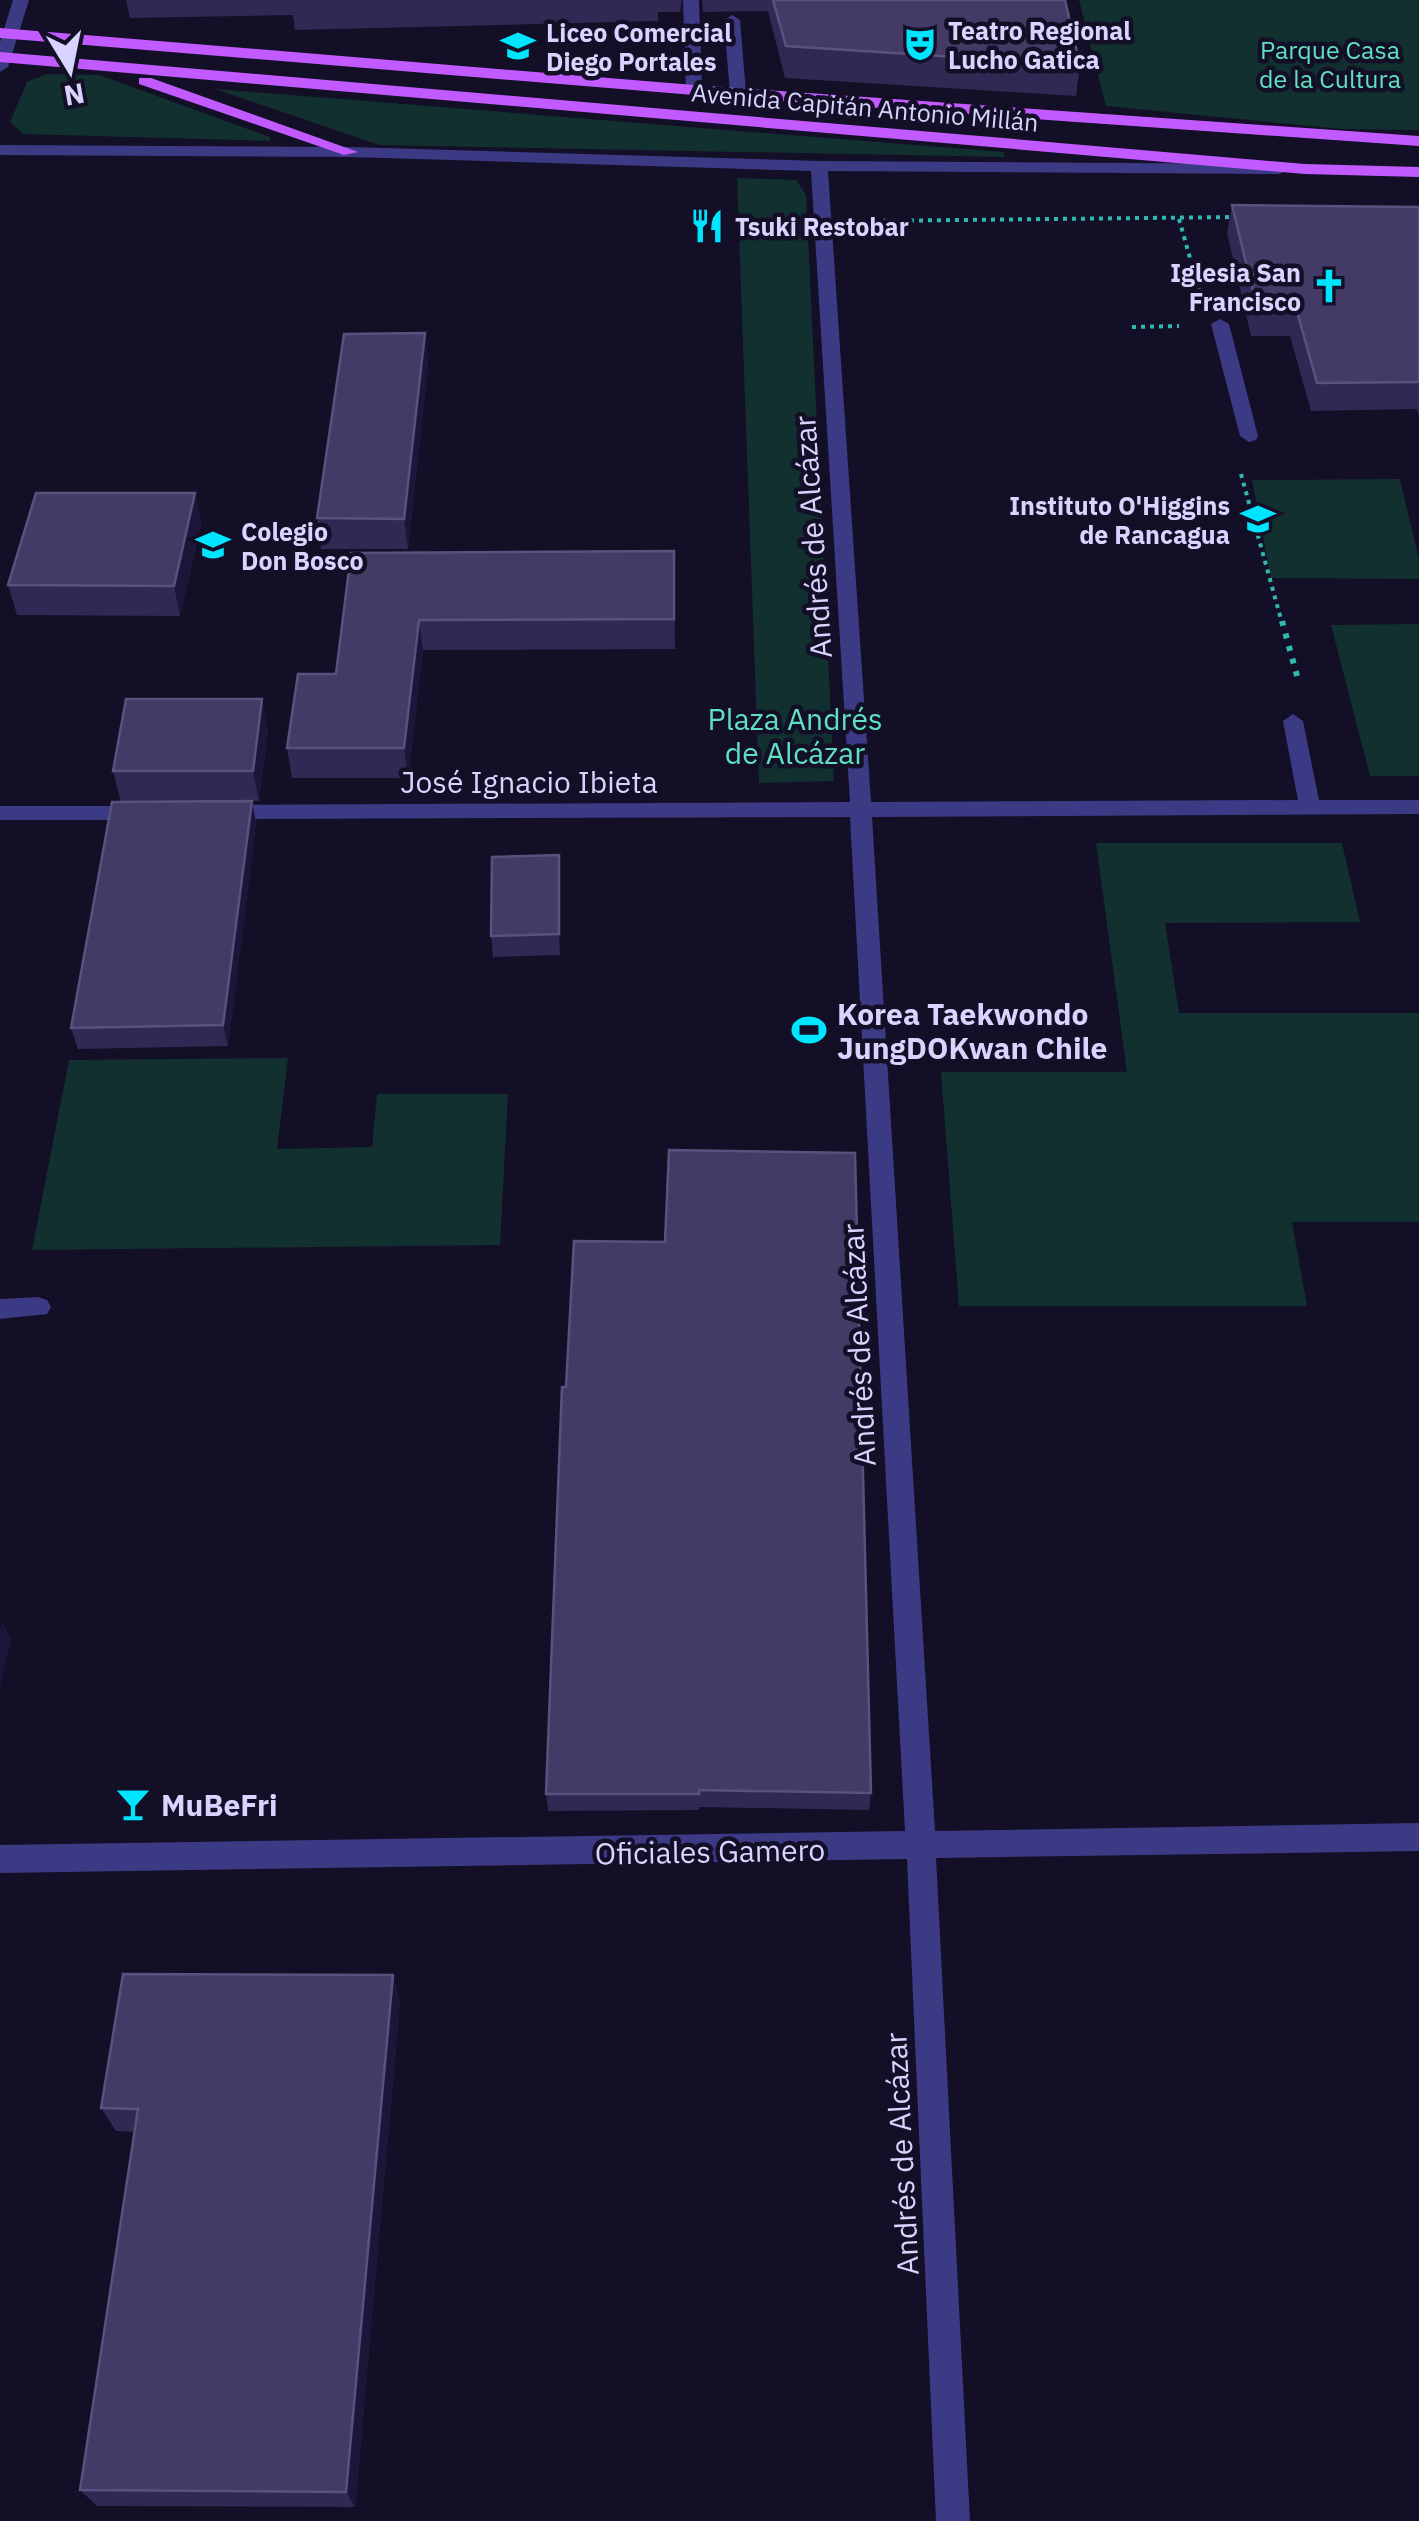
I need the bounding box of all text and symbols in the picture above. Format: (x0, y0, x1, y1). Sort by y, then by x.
place label: Teatro Regional Lucho Gatica (948, 14, 1131, 76)
place label: Liceo Comercial Diego Portales (546, 16, 732, 78)
north arrow (20, 20, 120, 120)
theatre icon: Teatro Regional Lucho Gatica (901, 25, 939, 63)
school or university icon: Liceo Comercial Diego Portales (499, 27, 537, 65)
park label: Parque Casa de la Cultura (1259, 33, 1401, 95)
text: N (61, 75, 88, 115)
street label: Avenida Capitán Antonio Millán (690, 75, 1040, 139)
restaurant icon: Tsuki Restobar (688, 207, 726, 245)
place label: Tsuki Restobar (735, 210, 909, 243)
place label: Iglesia San Francisco (1170, 256, 1301, 318)
church icon: Iglesia San Francisco (1310, 267, 1348, 305)
street label: Andrés de Alcázar (784, 414, 840, 660)
place label: Instituto O'Higgins de Rancagua (1009, 489, 1230, 551)
school or university icon: Instituto O'Higgins de Rancagua (1239, 500, 1277, 538)
place label: Colegio Don Bosco (241, 515, 364, 577)
school or university icon: Colegio Don Bosco (194, 526, 232, 564)
park label: Plaza Andrés de Alcázar (708, 699, 883, 772)
street label: José Ignacio Ibieta (400, 762, 658, 801)
place label: Korea Taekwondo JungDOKwan Chile (837, 994, 1107, 1067)
sports icon: Korea Taekwondo JungDOKwan Chile (790, 1011, 828, 1049)
street label: Andrés de Alcázar (832, 1223, 884, 1467)
bar icon: MuBeFri (114, 1785, 152, 1823)
place label: MuBeFri (161, 1785, 278, 1824)
street label: Oficiales Gamero (594, 1829, 826, 1873)
street label: Andrés de Alcázar (875, 2032, 927, 2276)

